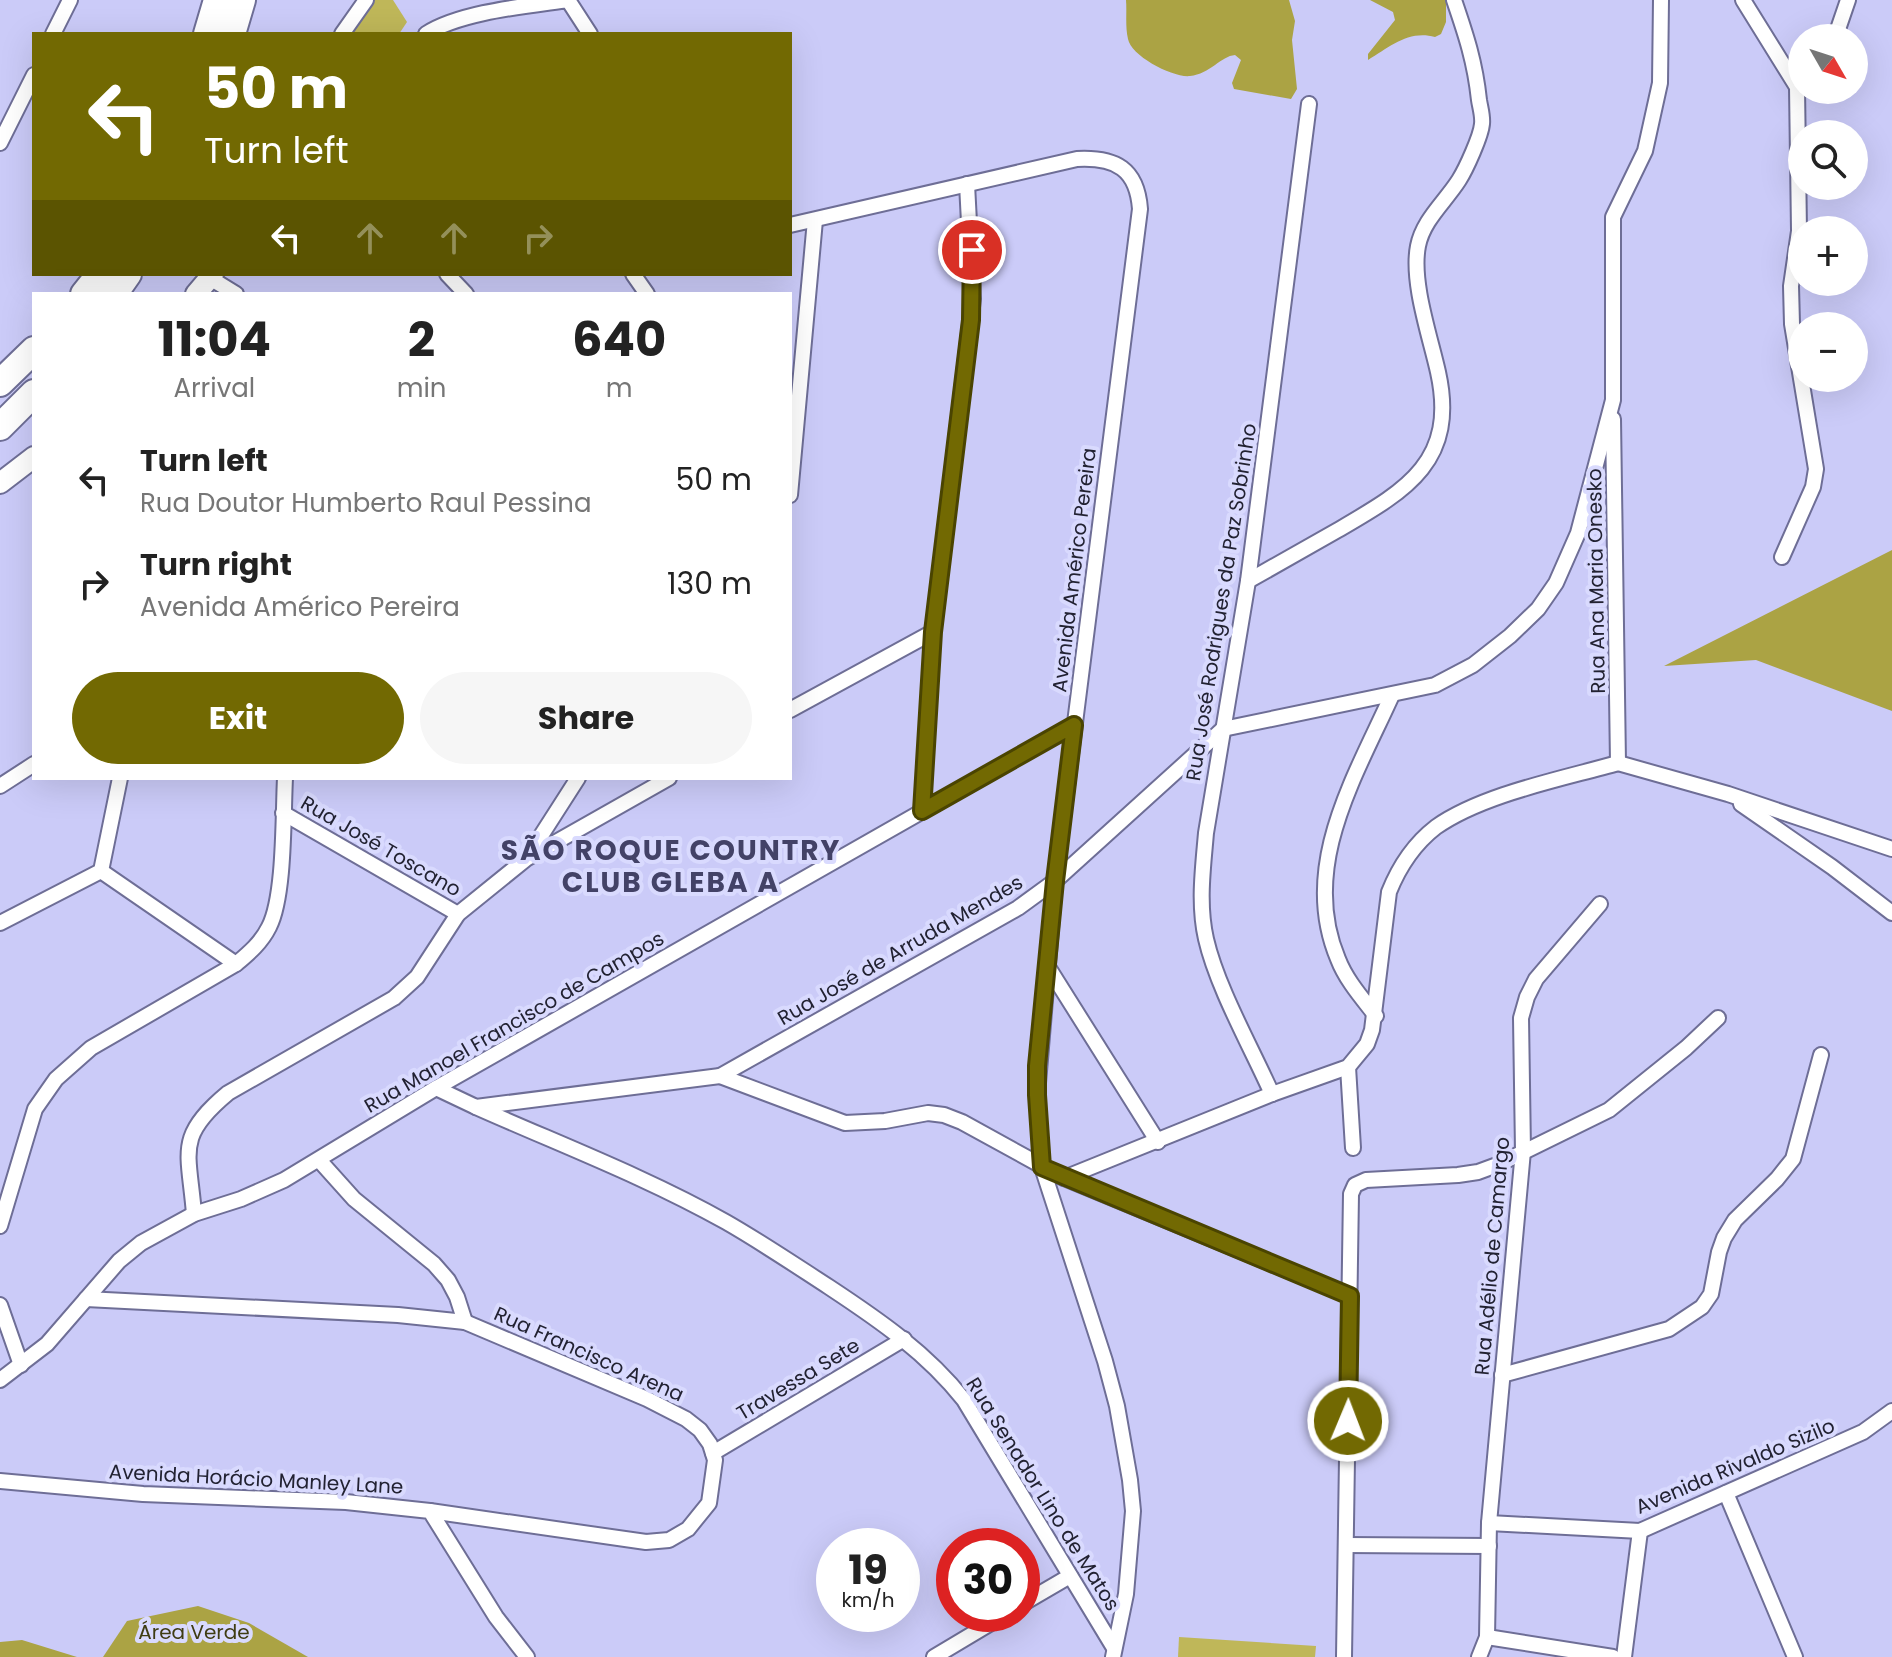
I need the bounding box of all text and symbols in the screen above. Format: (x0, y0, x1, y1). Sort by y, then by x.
north arrow (1788, 24, 1868, 104)
map controls (1788, 24, 1868, 392)
text: 50 m (204, 49, 348, 128)
icon: left (72, 64, 176, 168)
button: search (1788, 120, 1868, 200)
text: Turn left (204, 125, 349, 176)
icon: left (264, 216, 308, 260)
icon: ahead (348, 216, 392, 260)
icon: ahead (432, 216, 476, 260)
icon: right (516, 216, 560, 260)
pin (938, 216, 1006, 284)
button: + (1788, 216, 1868, 296)
icon: arrive (950, 228, 994, 272)
text: 11:04 (158, 306, 271, 373)
text: 2 (408, 306, 435, 373)
text: 640 (572, 306, 666, 373)
button: − (1788, 312, 1868, 392)
text: Arrival (173, 370, 255, 406)
text: min (397, 370, 446, 406)
text: m (606, 370, 633, 406)
street label: Rua José Rodrigues da Paz Sobrinho (1179, 421, 1263, 783)
text: Turn left (140, 439, 268, 482)
street label: Avenida Américo Pereira (1045, 446, 1103, 694)
icon: left (72, 458, 116, 502)
text: 50 m (675, 458, 752, 501)
street label: Rua Ana Maria Onesko (1580, 468, 1612, 694)
text: Rua Doutor Humberto Raul Pessina (140, 485, 592, 521)
text: Turn right (140, 543, 292, 586)
icon: right (72, 562, 116, 606)
text: 130 m (667, 562, 752, 605)
text: Avenida Américo Pereira (140, 589, 460, 625)
button: Exit (72, 672, 404, 764)
button: Share (420, 672, 752, 764)
street label: Rua José Toscano (296, 789, 466, 903)
district label: SÃO ROQUE COUNTRY CLUB GLEBA A (501, 831, 841, 902)
street label: Rua José de Arruda Mendes (772, 868, 1028, 1032)
street label: Rua Manoel Francisco de Campos (359, 924, 669, 1120)
street label: Rua Adélio de Camargo (1468, 1136, 1516, 1376)
street label: Rua Francisco Arena (490, 1299, 688, 1409)
street label: Travessa Sete (731, 1331, 865, 1427)
street label: Rua Senador Lino de Matos (959, 1372, 1127, 1616)
position arrow (1306, 1379, 1390, 1463)
street label: Avenida Rivaldo Sizilo (1631, 1411, 1839, 1521)
street label: Avenida Horácio Manley Lane (108, 1457, 404, 1501)
speed limit sign: 30 (936, 1528, 1040, 1632)
text: 19 (848, 1542, 888, 1598)
text: km/h (841, 1586, 895, 1614)
park label: Área Verde (138, 1618, 250, 1646)

